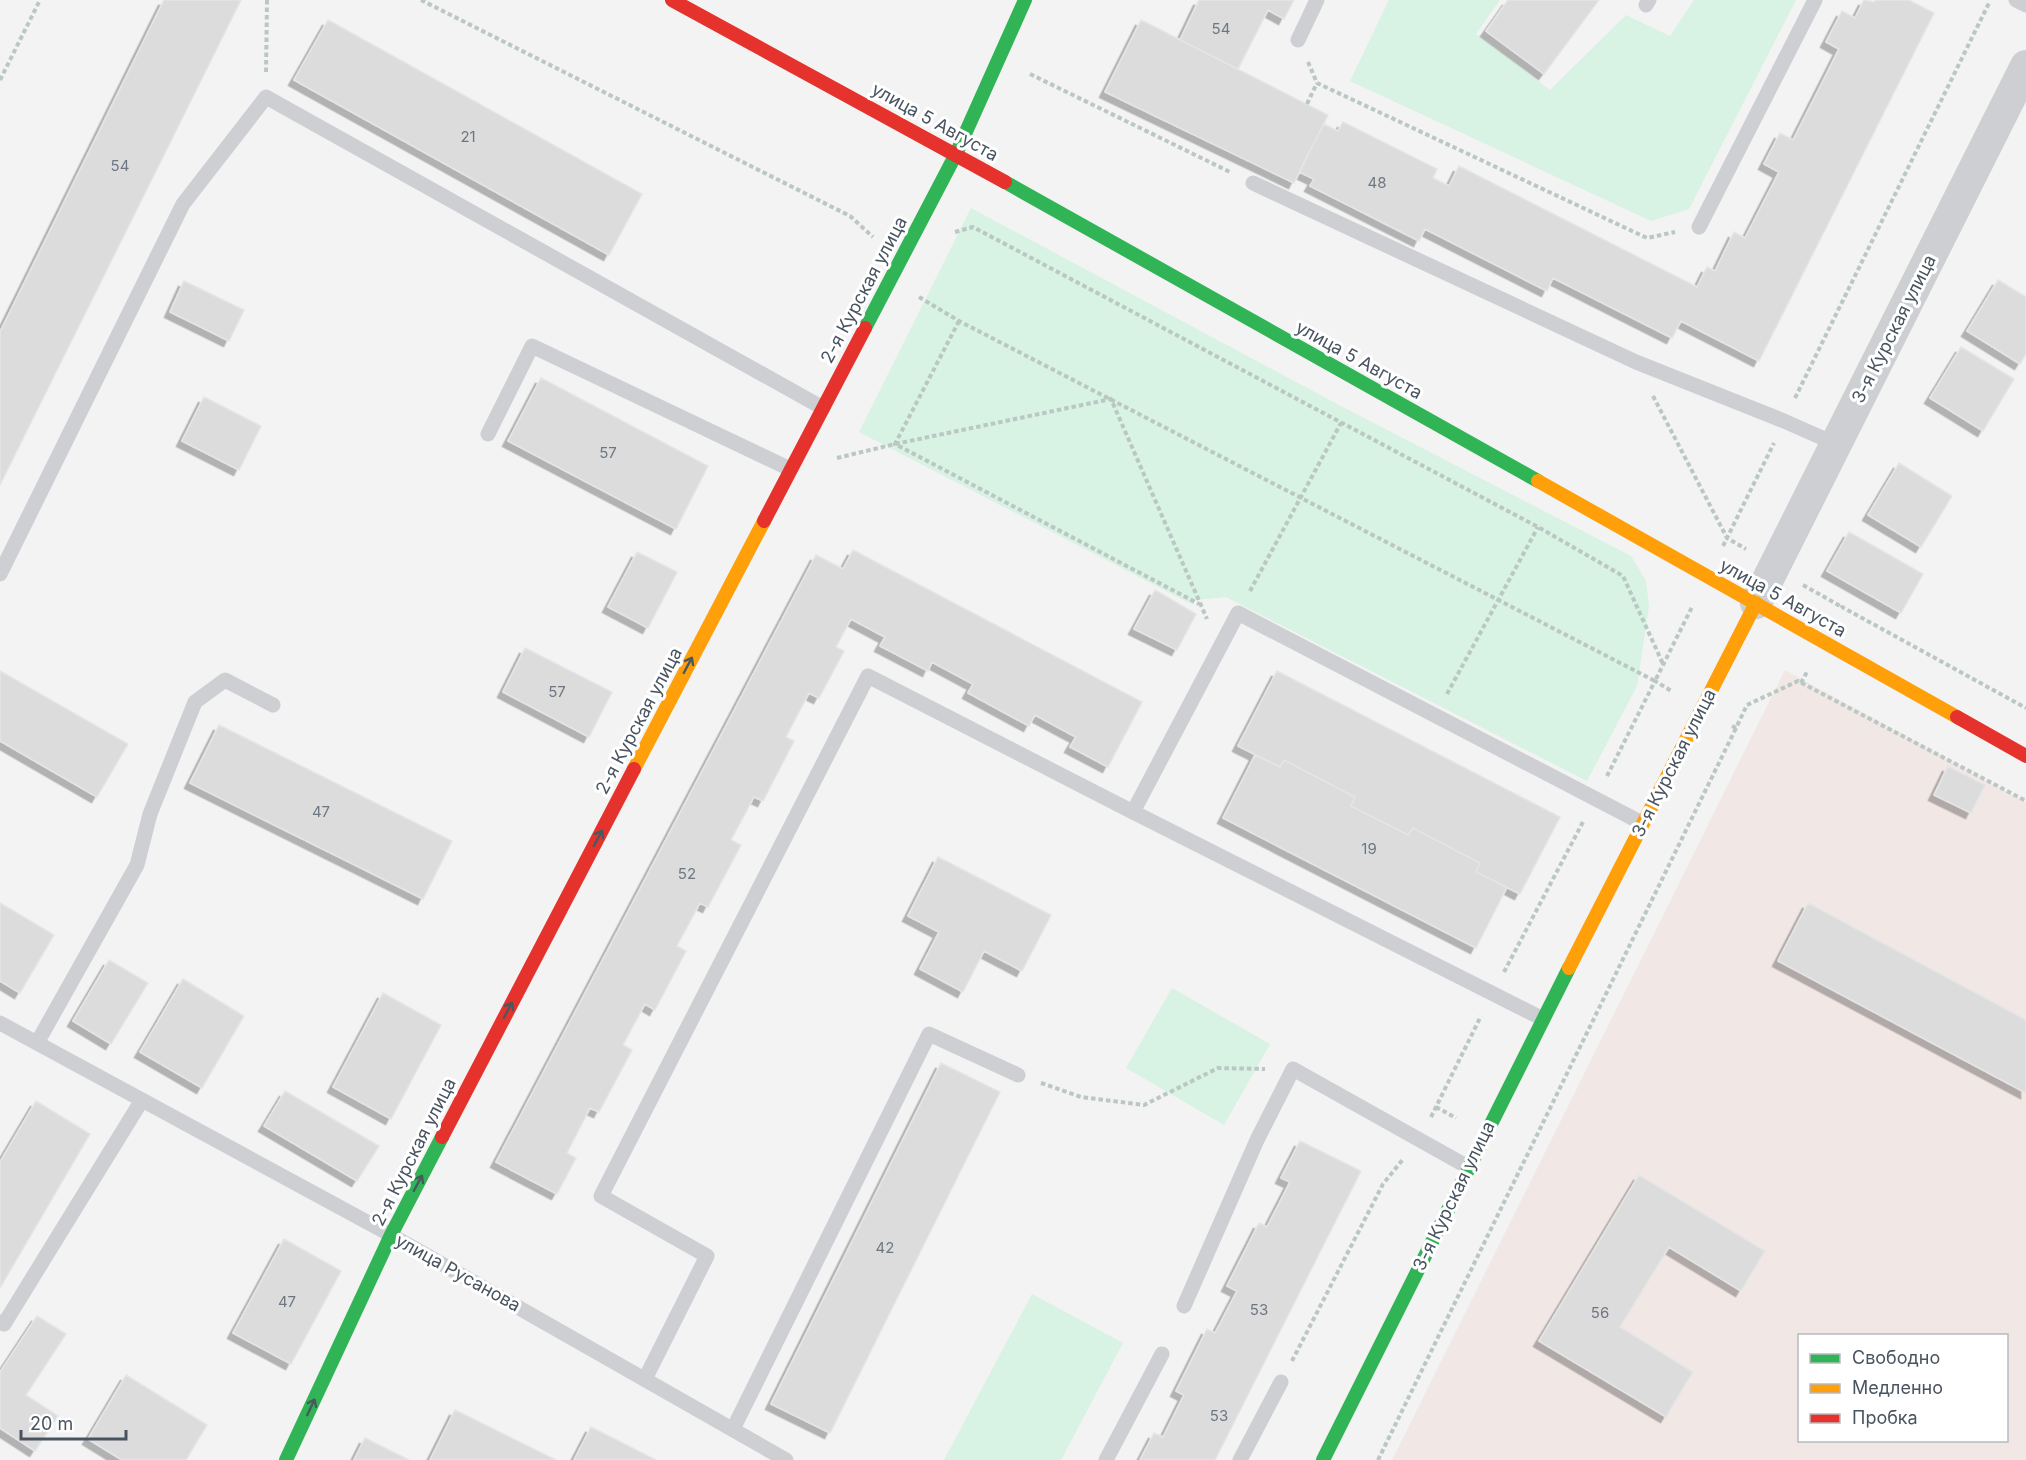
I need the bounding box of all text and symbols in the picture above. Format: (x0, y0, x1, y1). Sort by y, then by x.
house number: 54 (1212, 19, 1230, 38)
street label: улица 5 Августа (868, 78, 1002, 165)
house number: 21 (460, 127, 476, 146)
house number: 54 (111, 156, 129, 175)
house number: 48 (1368, 173, 1386, 192)
street label: 2-я Курская улица (816, 213, 911, 367)
street label: 3-я Курская улица (1847, 251, 1940, 406)
street label: улица 5 Августа (1292, 316, 1426, 403)
house number: 57 (599, 443, 617, 462)
street label: улица 5 Августа (1716, 554, 1850, 641)
street label: 2-я Курская улица (591, 644, 686, 798)
one-way arrow (683, 656, 695, 674)
house number: 57 (548, 682, 566, 701)
street label: 3-я Курская улица (1627, 685, 1720, 840)
house number: 47 (312, 802, 330, 821)
one-way arrow (593, 829, 604, 847)
house number: 19 (1361, 839, 1377, 858)
house number: 52 (678, 864, 696, 883)
one-way arrow (503, 1002, 514, 1020)
street label: 2-я Курская улица (367, 1074, 460, 1229)
street label: 3-я Курская улица (1408, 1118, 1499, 1274)
one-way arrow (413, 1175, 424, 1193)
street label: улица Русанова (392, 1229, 524, 1316)
house number: 42 (876, 1238, 894, 1257)
house number: 47 (278, 1292, 296, 1311)
house number: 53 (1250, 1300, 1268, 1319)
house number: 56 (1591, 1303, 1609, 1322)
legend (1798, 1334, 2008, 1442)
text: Свободно (1852, 1347, 1940, 1368)
text: Медленно (1852, 1377, 1943, 1398)
one-way arrow (306, 1398, 317, 1416)
scale bar (21, 1403, 126, 1441)
house number: 53 (1210, 1406, 1228, 1425)
text: Пробка (1852, 1407, 1918, 1428)
text: 20 m (30, 1413, 73, 1434)

